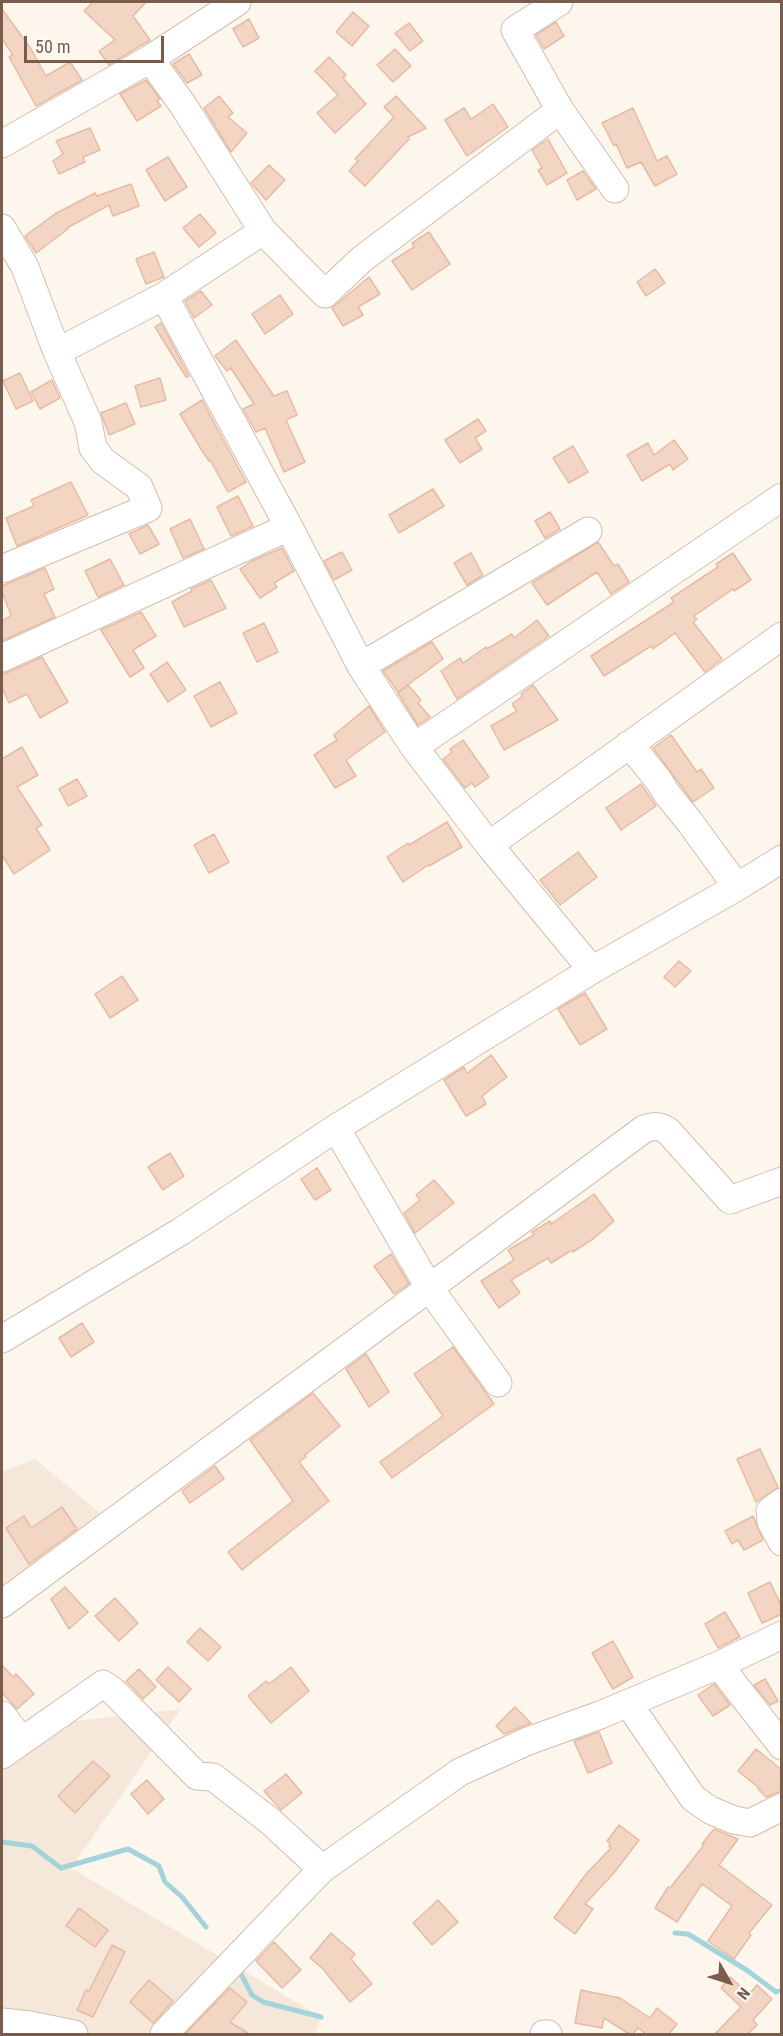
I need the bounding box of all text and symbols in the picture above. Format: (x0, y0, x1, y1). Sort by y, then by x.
scale bar (27, 24, 166, 62)
text: 50 m (35, 36, 70, 57)
north arrow (699, 1952, 759, 2012)
text: N (733, 1984, 754, 2003)

